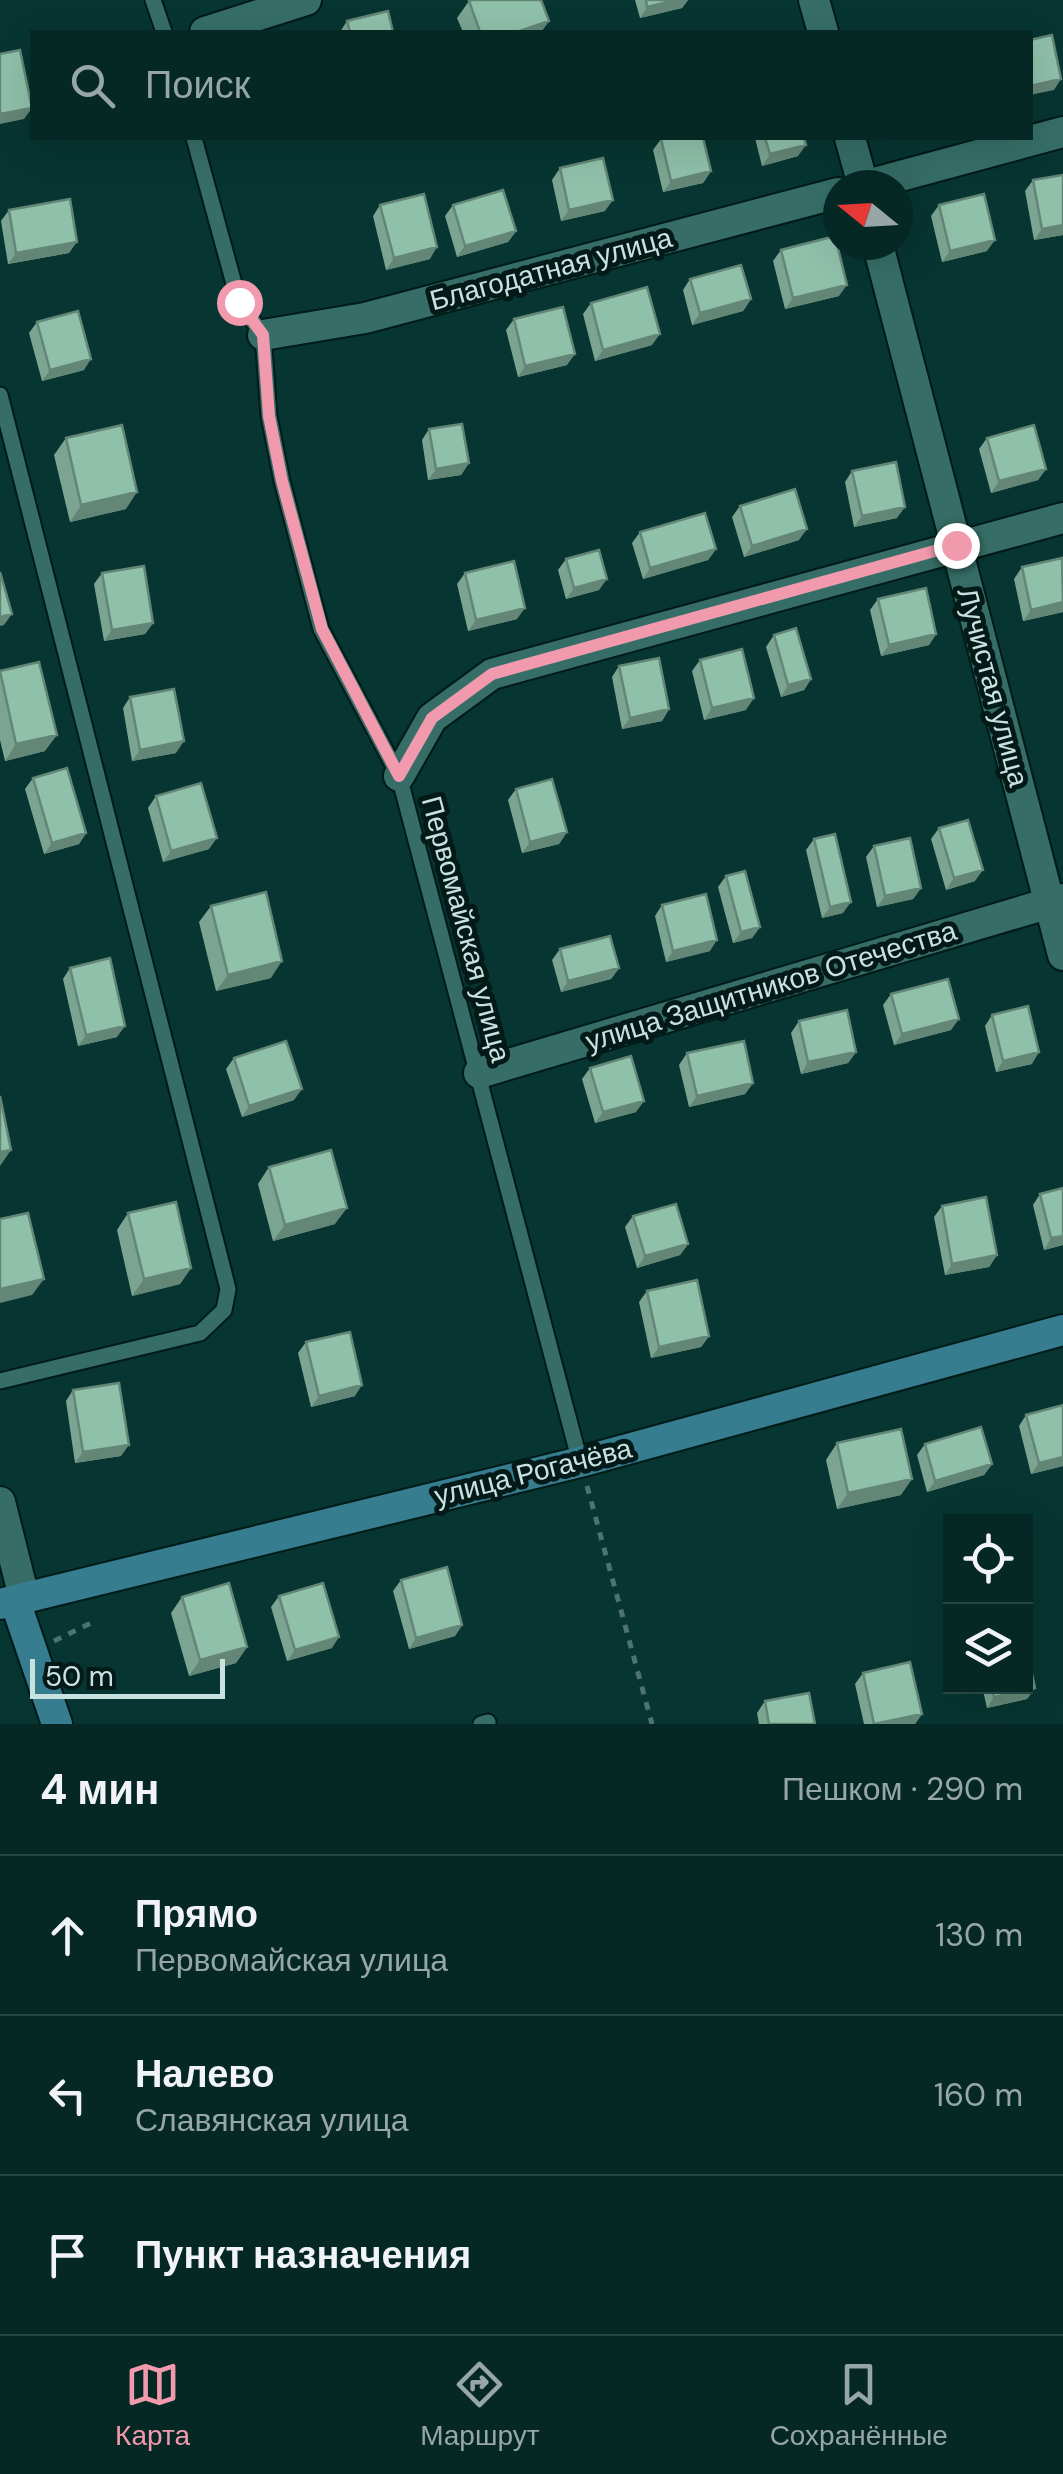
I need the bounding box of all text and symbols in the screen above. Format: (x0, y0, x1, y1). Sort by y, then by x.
search box (30, 30, 1033, 140)
icon: search (65, 58, 120, 113)
text: Поиск (145, 60, 250, 110)
north arrow (823, 170, 913, 260)
street label: Благодатная улица (426, 219, 677, 319)
route start (217, 280, 263, 326)
route end (934, 523, 980, 569)
street label: Лучистая улица (949, 583, 1037, 791)
street label: Первомайская улица (413, 792, 519, 1066)
street label: улица Защитников Отечества (581, 912, 961, 1060)
street label: улица Рогачёва (430, 1429, 636, 1514)
map controls (943, 1514, 1033, 1694)
button: locate (943, 1514, 1033, 1604)
button: layers (943, 1604, 1033, 1694)
scale bar (30, 1654, 225, 1698)
text: 50 m (45, 1658, 114, 1695)
text: 4 мин (40, 1762, 159, 1817)
text: Пешком · 290 m (782, 1768, 1023, 1810)
text: Прямо (135, 1889, 258, 1939)
icon: ahead (40, 1908, 95, 1963)
text: 130 m (935, 1914, 1023, 1956)
text: Первомайская улица (135, 1939, 448, 1981)
text: Налево (135, 2049, 274, 2099)
icon: left (40, 2068, 95, 2123)
text: 160 m (934, 2074, 1023, 2116)
text: Славянская улица (135, 2099, 409, 2141)
icon: arrive (40, 2228, 95, 2283)
text: Пункт назначения (135, 2230, 471, 2280)
tab: Карта (115, 2357, 190, 2454)
tab: Маршрут (420, 2357, 539, 2454)
tab: Сохранённые (770, 2357, 948, 2454)

